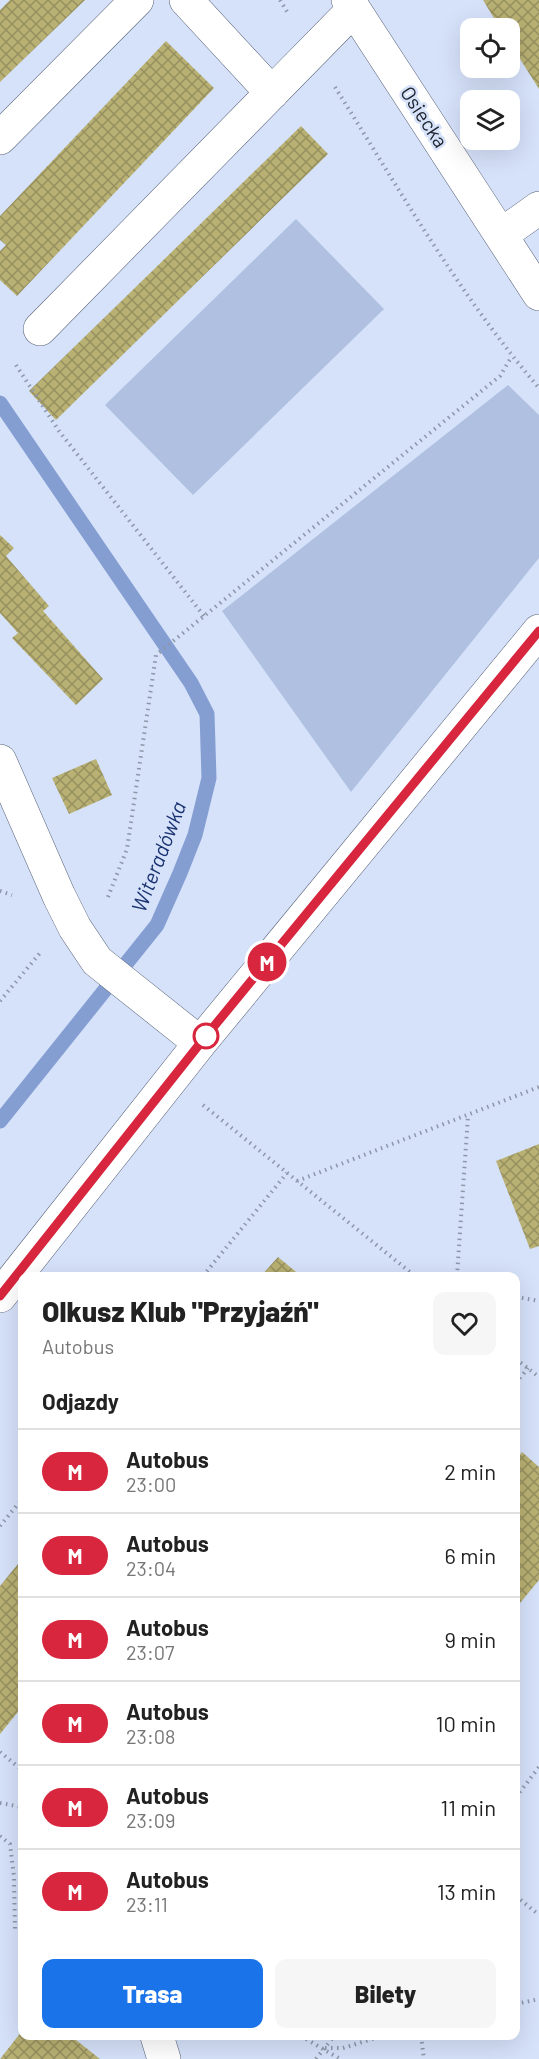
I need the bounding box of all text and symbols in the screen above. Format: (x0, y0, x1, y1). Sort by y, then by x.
map controls (460, 18, 520, 150)
button: locate (460, 18, 520, 78)
street label: Osiecka (396, 81, 453, 152)
button: layers (460, 90, 520, 150)
water label: Witeradówka (125, 798, 190, 915)
line badge: M (248, 942, 286, 982)
text: M (259, 950, 275, 975)
unlabelled marker (193, 1023, 219, 1049)
button: heart (433, 1292, 496, 1355)
text: Olkusz Klub "Przyjaźń" (42, 1294, 318, 1328)
text: Autobus (42, 1334, 114, 1358)
text: Odjazdy (42, 1388, 119, 1414)
text: Autobus (126, 1446, 209, 1472)
text: 2 min (444, 1458, 496, 1484)
text: M (67, 1459, 83, 1484)
text: 23:00 (126, 1472, 176, 1496)
text: Autobus (126, 1530, 209, 1556)
text: 6 min (445, 1542, 496, 1568)
text: M (67, 1543, 83, 1568)
text: 23:04 (126, 1556, 176, 1580)
text: Autobus (126, 1614, 209, 1640)
text: 9 min (444, 1626, 496, 1652)
text: M (67, 1627, 83, 1652)
text: 23:07 (126, 1640, 174, 1664)
text: Autobus (126, 1698, 209, 1724)
text: 10 min (436, 1710, 496, 1736)
text: M (67, 1711, 83, 1736)
text: 23:08 (126, 1724, 175, 1748)
text: Autobus (126, 1782, 209, 1808)
text: 11 min (440, 1794, 496, 1820)
text: M (67, 1795, 83, 1820)
text: 23:09 (126, 1808, 175, 1832)
text: Autobus (126, 1866, 209, 1892)
text: 13 min (437, 1878, 496, 1904)
text: M (67, 1879, 83, 1904)
text: 23:11 (126, 1892, 168, 1916)
button: Trasa (42, 1959, 263, 2028)
button: Bilety (275, 1959, 496, 2028)

